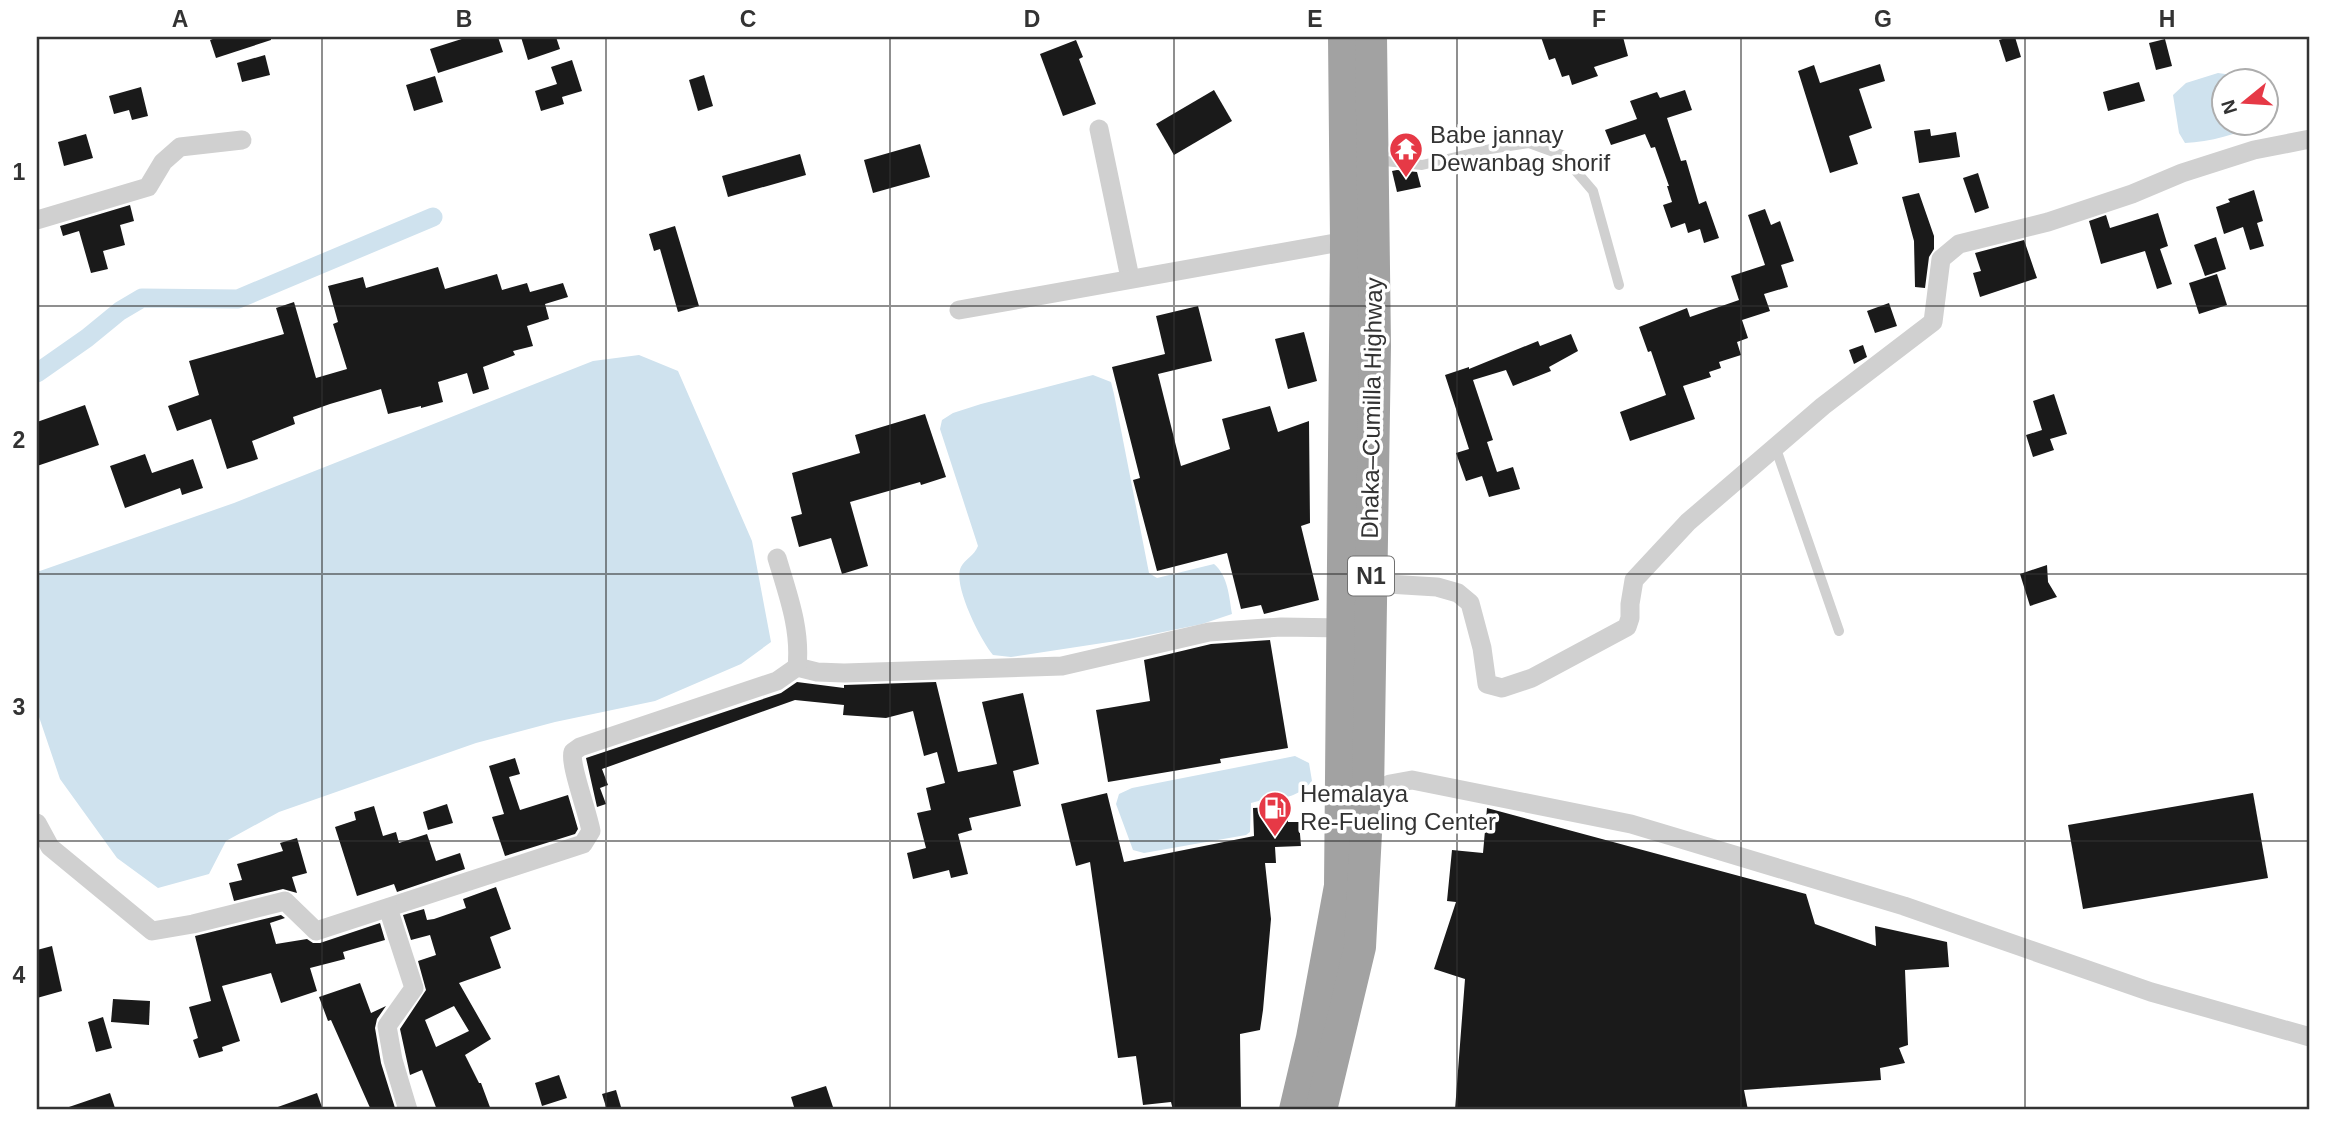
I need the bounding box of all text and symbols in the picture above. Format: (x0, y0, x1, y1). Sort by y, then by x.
text: A (172, 6, 188, 32)
text: B (456, 6, 472, 32)
text: C (740, 6, 756, 32)
text: D (1024, 6, 1040, 32)
text: E (1307, 6, 1323, 32)
text: F (1592, 6, 1606, 32)
text: G (1874, 6, 1892, 32)
text: H (2159, 6, 2175, 32)
north arrow (2210, 66, 2280, 136)
text: N (2217, 97, 2241, 117)
place label: Babe jannay Dewanbag shorif (1430, 121, 1610, 176)
temple icon: Babe jannay Dewanbag shorif (1387, 130, 1425, 179)
text: 1 (13, 159, 26, 185)
street label: Dhaka–Cumilla Highway (1356, 277, 1387, 539)
text: 2 (13, 427, 25, 453)
road number: N1 (1348, 556, 1394, 596)
text: 3 (13, 694, 25, 720)
place label: Hemalaya Re-Fueling Center (1300, 780, 1496, 835)
fuel station icon: Hemalaya Re-Fueling Center (1256, 789, 1294, 838)
text: 4 (13, 962, 26, 988)

